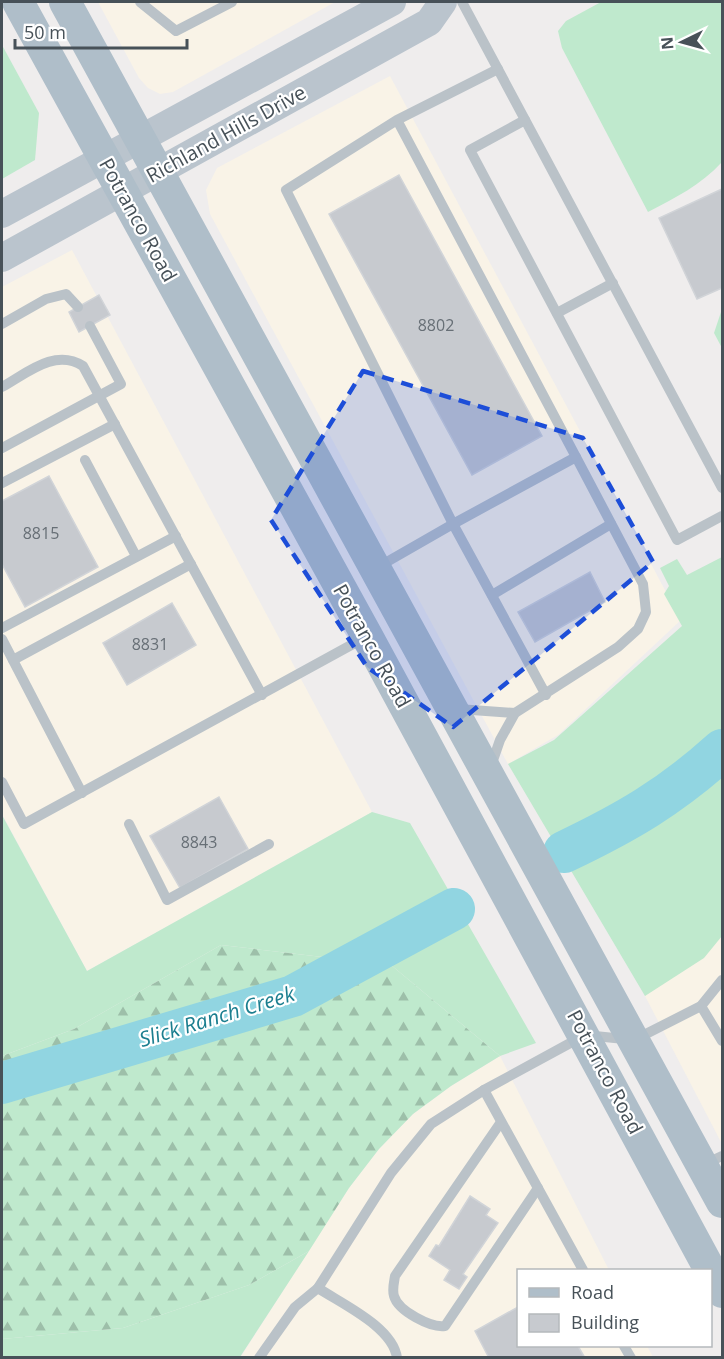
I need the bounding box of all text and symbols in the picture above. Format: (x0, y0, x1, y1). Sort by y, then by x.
scale bar (15, 12, 188, 50)
north arrow (652, 12, 712, 72)
text: 50 m (24, 20, 66, 44)
text: N (656, 36, 679, 51)
street label: Richland Hills Drive (141, 78, 310, 189)
street label: Potranco Road (93, 153, 184, 286)
house number: 8802 (418, 314, 454, 336)
house number: 8815 (23, 522, 59, 544)
street label: Potranco Road (327, 579, 418, 712)
house number: 8831 (132, 633, 168, 655)
house number: 8843 (181, 831, 217, 853)
water label: Slick Ranch Creek (135, 979, 299, 1053)
street label: Potranco Road (561, 1005, 650, 1139)
legend (517, 1269, 712, 1347)
text: Road (571, 1280, 614, 1304)
text: Building (571, 1310, 639, 1334)

